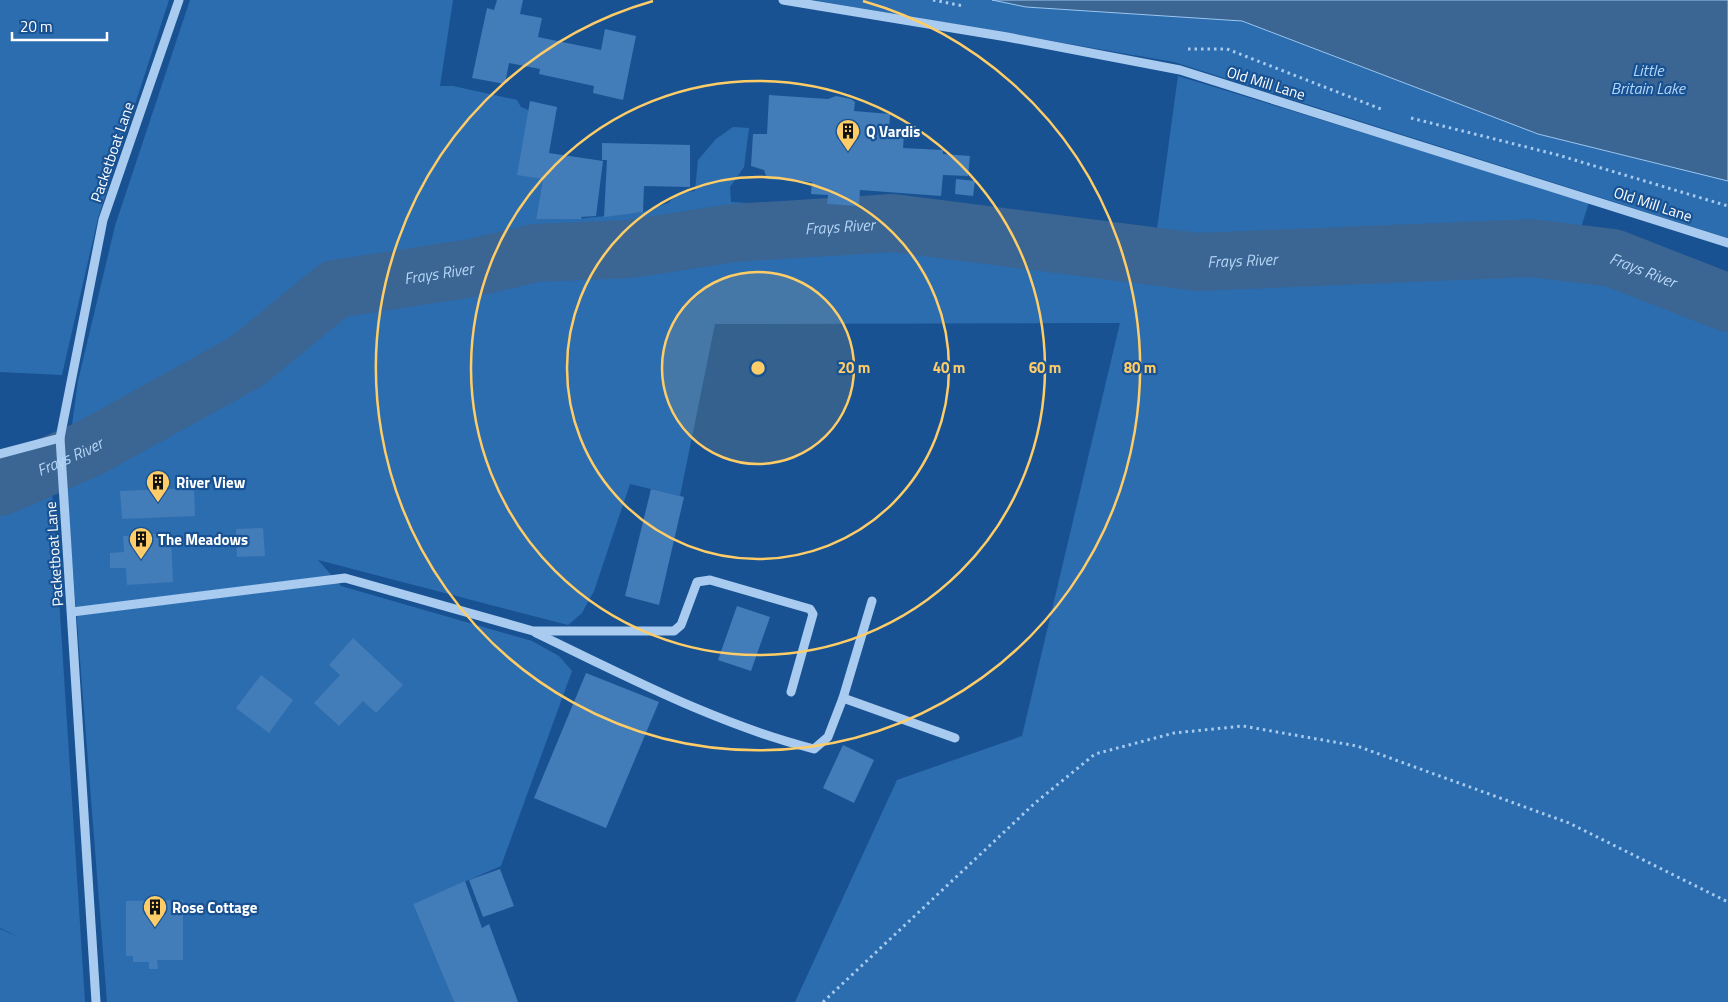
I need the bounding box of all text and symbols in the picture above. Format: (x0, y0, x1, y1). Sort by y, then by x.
scale bar (12, 10, 108, 42)
text: 20 m (20, 15, 53, 38)
water label: Little Britain Lake (1611, 58, 1687, 100)
street label: Old Mill Lane (1224, 60, 1308, 106)
street label: Packetboat Lane (84, 99, 140, 205)
building icon: Q Vardis (835, 118, 861, 152)
place label: Q Vardis (866, 120, 920, 143)
street label: Old Mill Lane (1611, 181, 1695, 227)
water label: Frays River (804, 212, 877, 240)
water label: Frays River (1606, 246, 1682, 294)
water label: Frays River (1207, 247, 1280, 274)
water label: Frays River (402, 256, 477, 290)
text: 20 m (838, 356, 870, 379)
text: 40 m (933, 356, 965, 379)
text: 60 m (1029, 356, 1061, 379)
text: 80 m (1124, 356, 1156, 379)
centre of rings (749, 359, 767, 377)
water label: Frays River (33, 430, 109, 482)
building icon: River View (145, 469, 171, 503)
place label: River View (176, 471, 246, 494)
street label: Packetboat Lane (39, 501, 69, 607)
building icon: The Meadows (128, 526, 154, 560)
place label: The Meadows (158, 528, 248, 551)
building icon: Rose Cottage (142, 894, 168, 928)
place label: Rose Cottage (172, 896, 258, 919)

